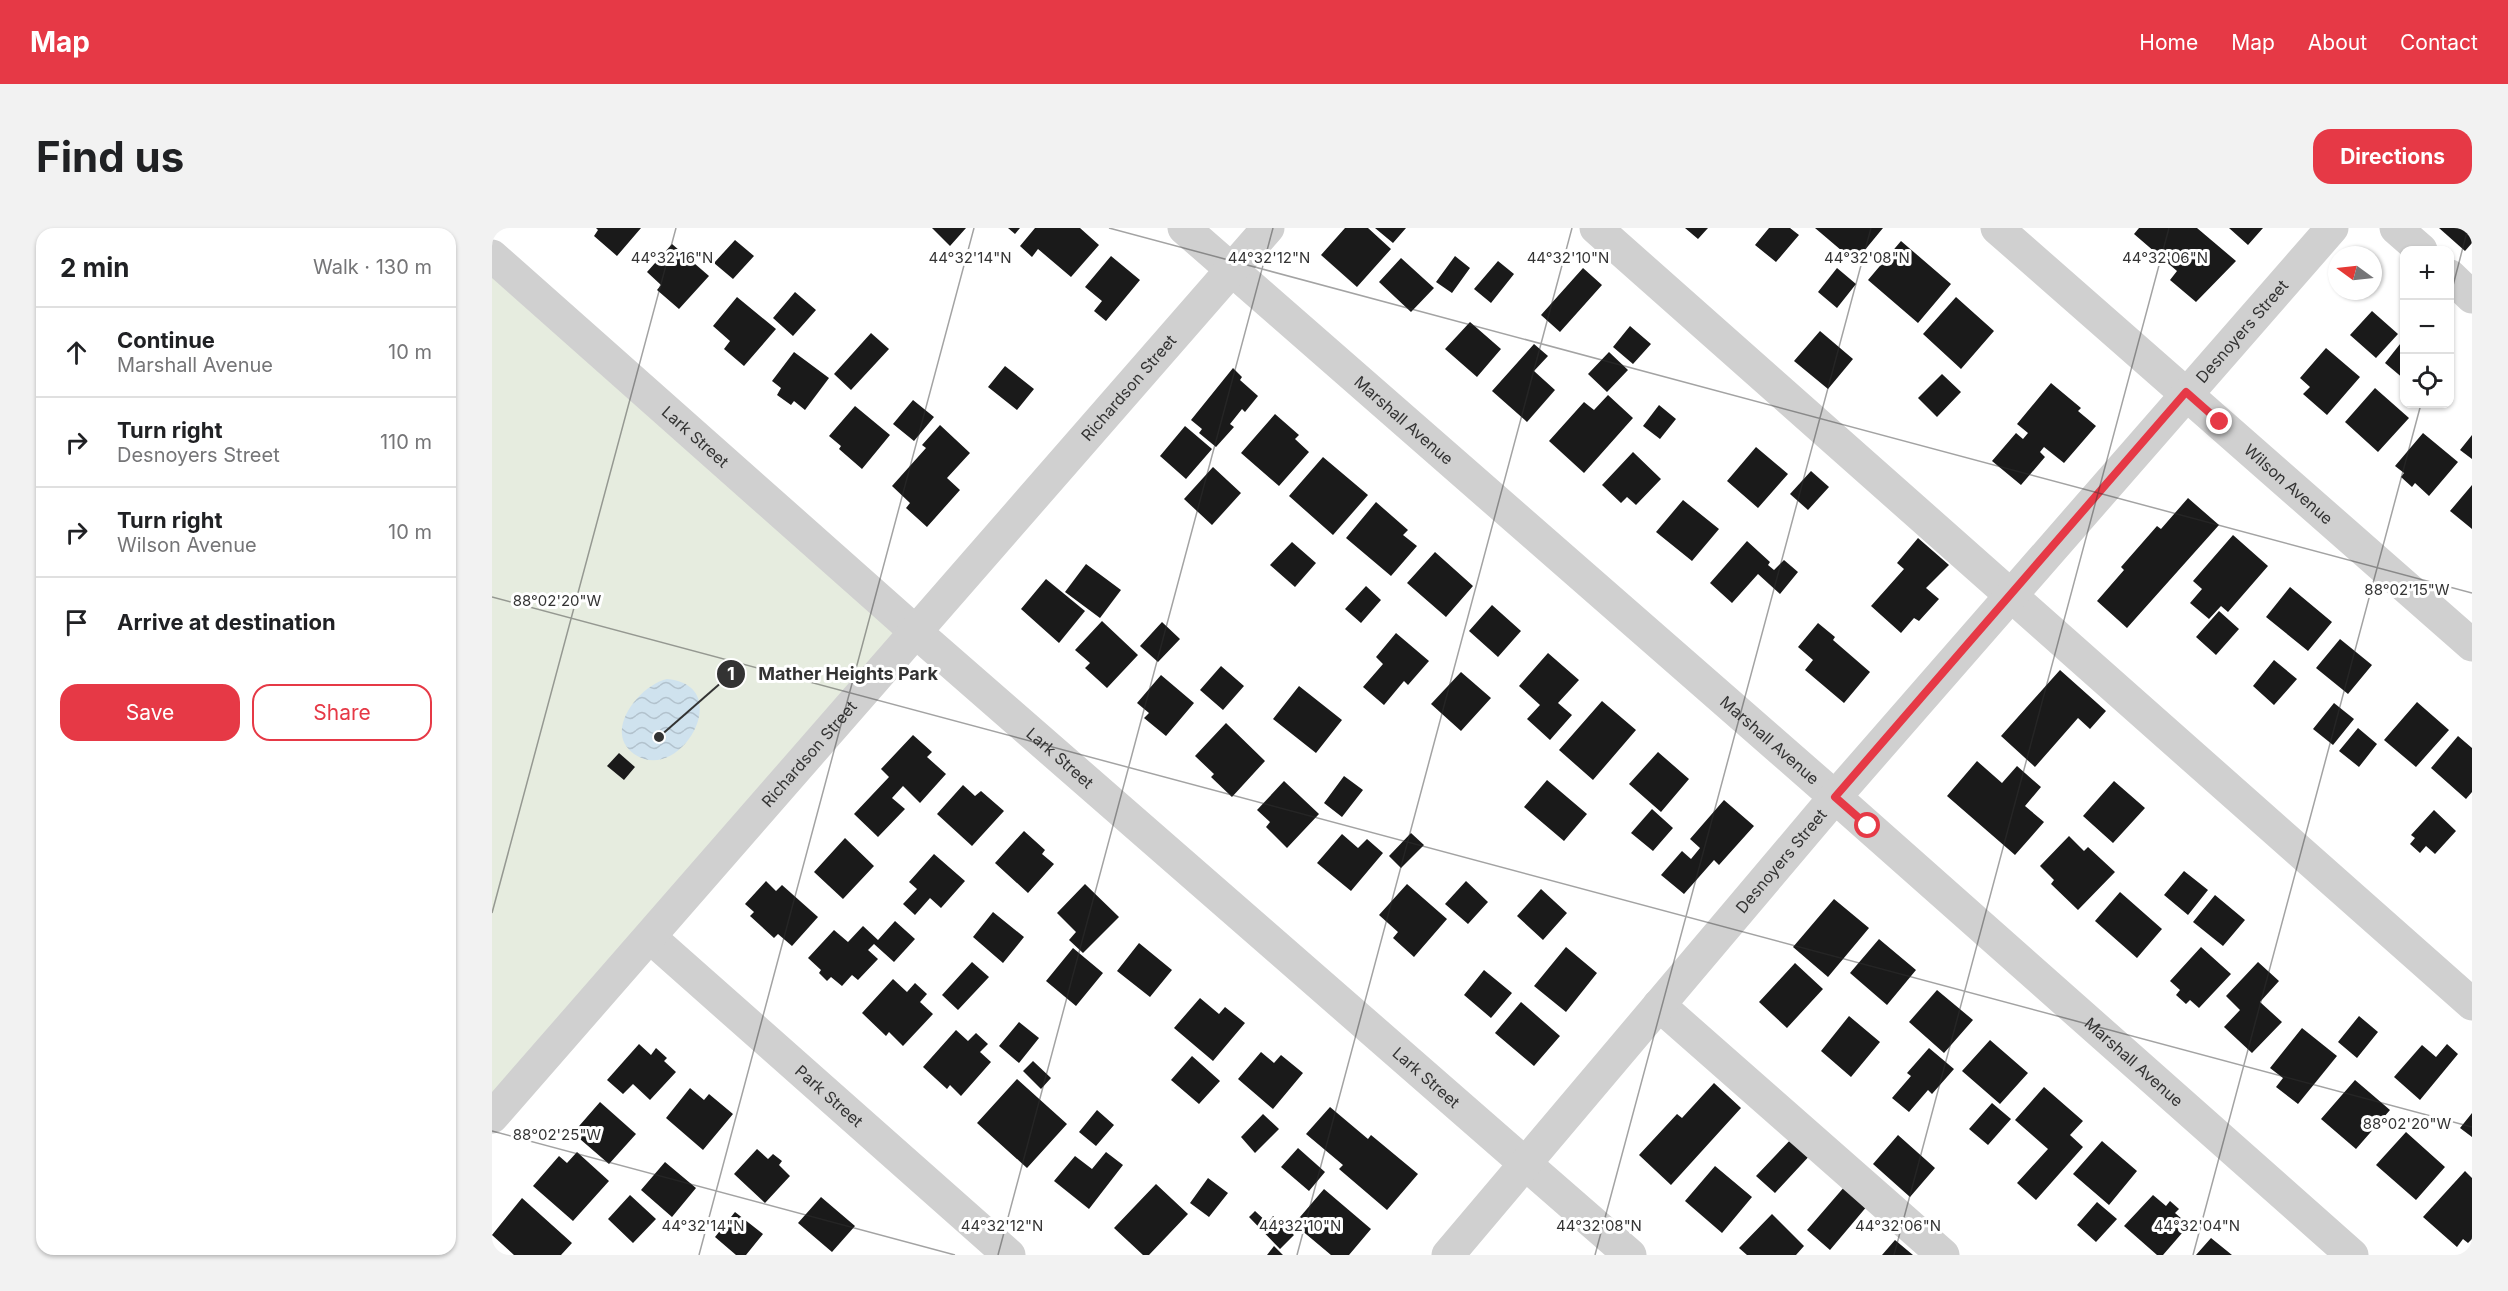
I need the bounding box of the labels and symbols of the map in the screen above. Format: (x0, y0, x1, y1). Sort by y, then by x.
north arrow (2328, 246, 2382, 300)
text: 44°32'16"N (631, 248, 713, 267)
text: 44°32'14"N (929, 248, 1011, 267)
text: 44°32'12"N (1228, 248, 1310, 267)
text: 44°32'10"N (1527, 248, 1609, 267)
text: 44°32'08"N (1824, 248, 1910, 267)
text: 44°32'06"N (2122, 248, 2208, 267)
street label: Desnoyers Street (2191, 276, 2292, 387)
street label: Richardson Street (1077, 331, 1180, 445)
street label: Marshall Avenue (1350, 372, 1457, 469)
street label: Lark Street (658, 402, 733, 471)
route end (2206, 408, 2232, 434)
street label: Wilson Avenue (2240, 440, 2337, 528)
text: 88°02'15"W (2364, 580, 2450, 599)
text: 88°02'20"W (513, 591, 602, 610)
callout: Mather Heights Park (716, 656, 950, 692)
text: 1 (727, 663, 735, 684)
text: Mather Heights Park (758, 663, 938, 684)
street label: Marshall Avenue (1716, 691, 1823, 789)
street label: Richardson Street (757, 697, 861, 811)
street label: Lark Street (1022, 723, 1098, 793)
street label: Desnoyers Street (1731, 805, 1831, 917)
route start (1854, 812, 1880, 838)
street label: Marshall Avenue (2081, 1013, 2187, 1111)
street label: Lark Street (1389, 1043, 1464, 1112)
street label: Park Street (791, 1060, 867, 1131)
text: 88°02'20"W (2363, 1114, 2452, 1133)
text: 88°02'25"W (513, 1125, 601, 1144)
text: 44°32'14"N (662, 1216, 744, 1235)
text: 44°32'12"N (961, 1216, 1043, 1235)
text: 44°32'10"N (1259, 1216, 1341, 1235)
text: 44°32'08"N (1556, 1216, 1642, 1235)
text: 44°32'06"N (1855, 1216, 1941, 1235)
text: 44°32'04"N (2154, 1216, 2240, 1235)

